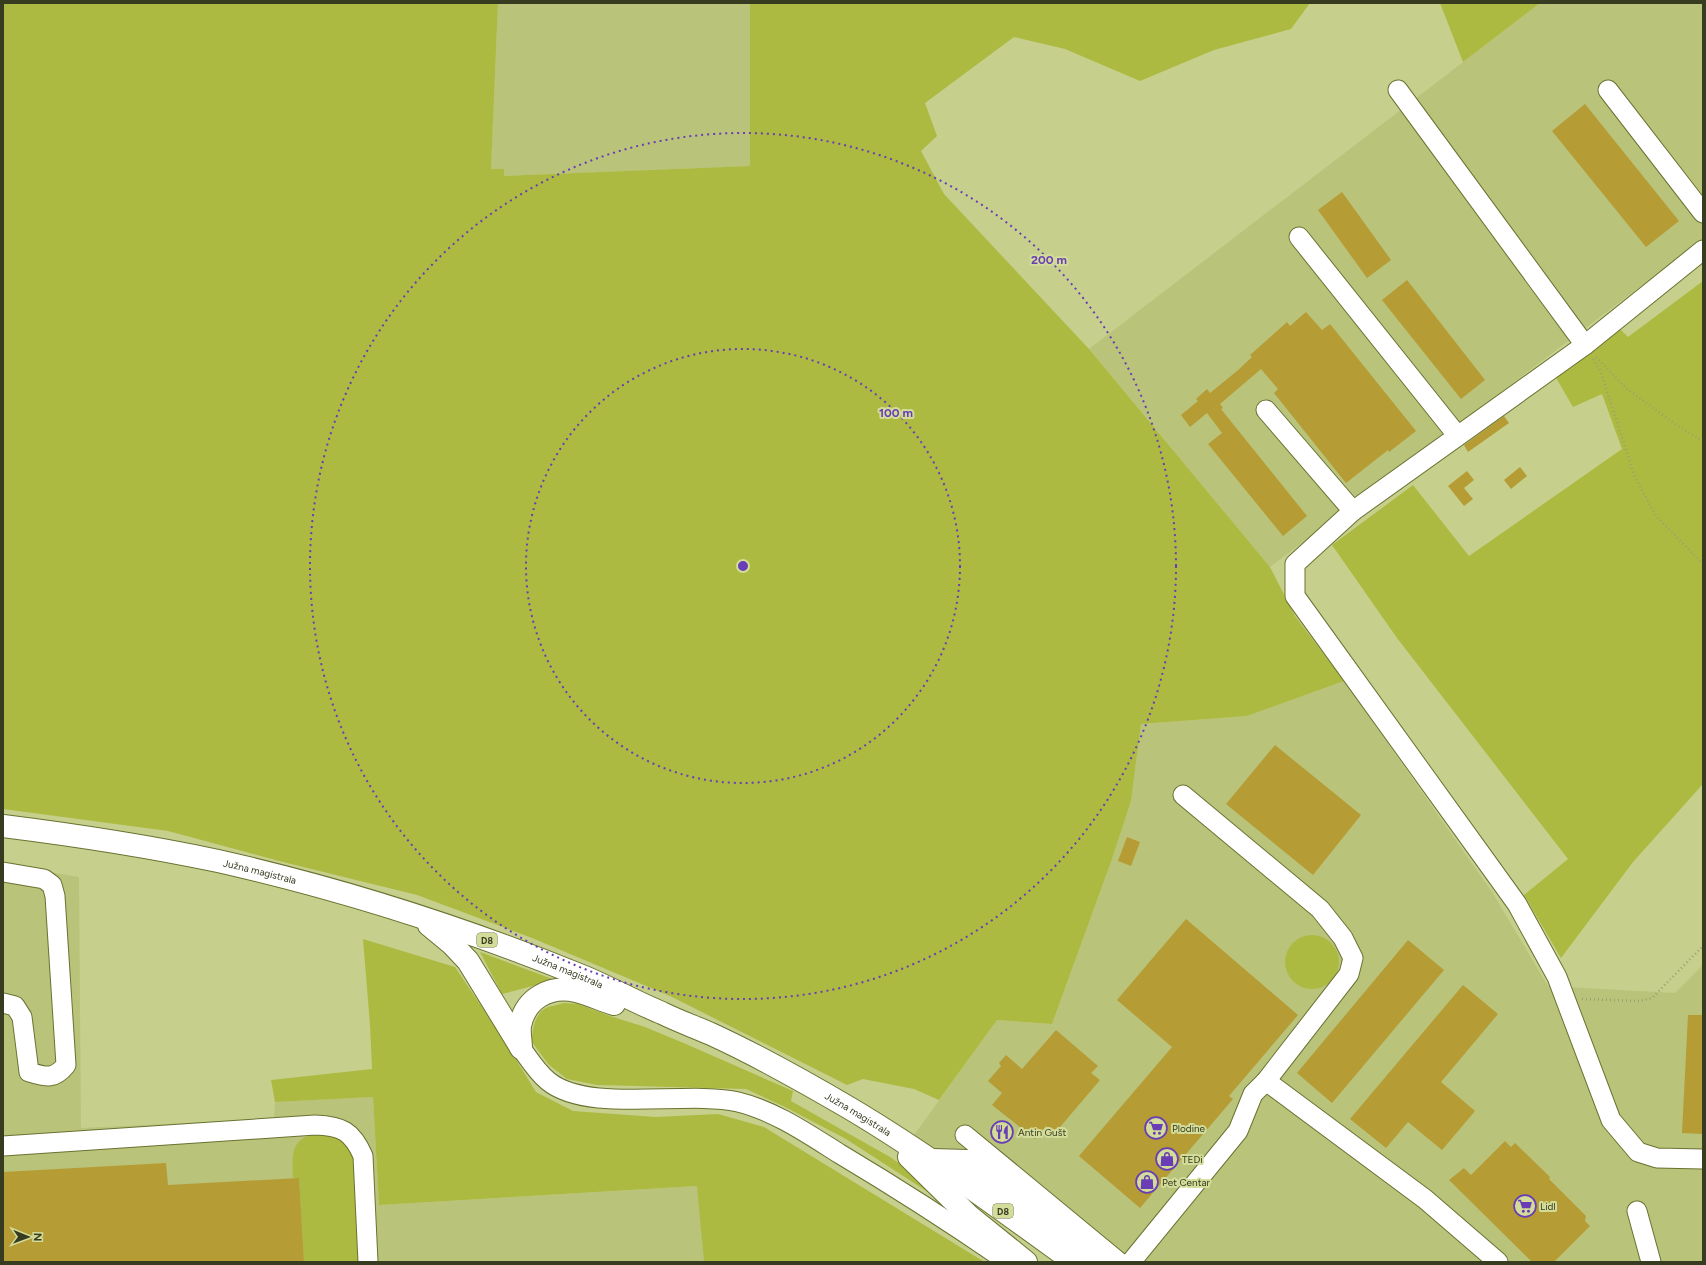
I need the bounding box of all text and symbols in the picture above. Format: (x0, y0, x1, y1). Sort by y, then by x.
text: 200 m (1031, 253, 1067, 267)
text: 100 m (879, 406, 913, 420)
centre of rings (736, 559, 750, 573)
street label: Južna magistrala (222, 856, 298, 886)
road number: D8 (477, 933, 497, 947)
street label: Južna magistrala (531, 951, 605, 991)
street label: Južna magistrala (823, 1089, 894, 1139)
supermarket icon: Plodine (1143, 1115, 1169, 1141)
restaurant icon: Antin Gušt (989, 1119, 1015, 1145)
place label: Plodine (1172, 1122, 1206, 1135)
place label: Antin Gušt (1018, 1126, 1066, 1139)
shop icon: TEDi (1154, 1146, 1180, 1172)
place label: TEDi (1182, 1153, 1203, 1166)
shop icon: Pet Centar (1134, 1169, 1160, 1195)
place label: Pet Centar (1162, 1176, 1211, 1189)
supermarket icon: Lidl (1512, 1193, 1538, 1219)
place label: Lidl (1540, 1200, 1556, 1213)
road number: D8 (993, 1204, 1013, 1218)
north arrow (8, 1217, 48, 1257)
text: N (31, 1233, 44, 1242)

